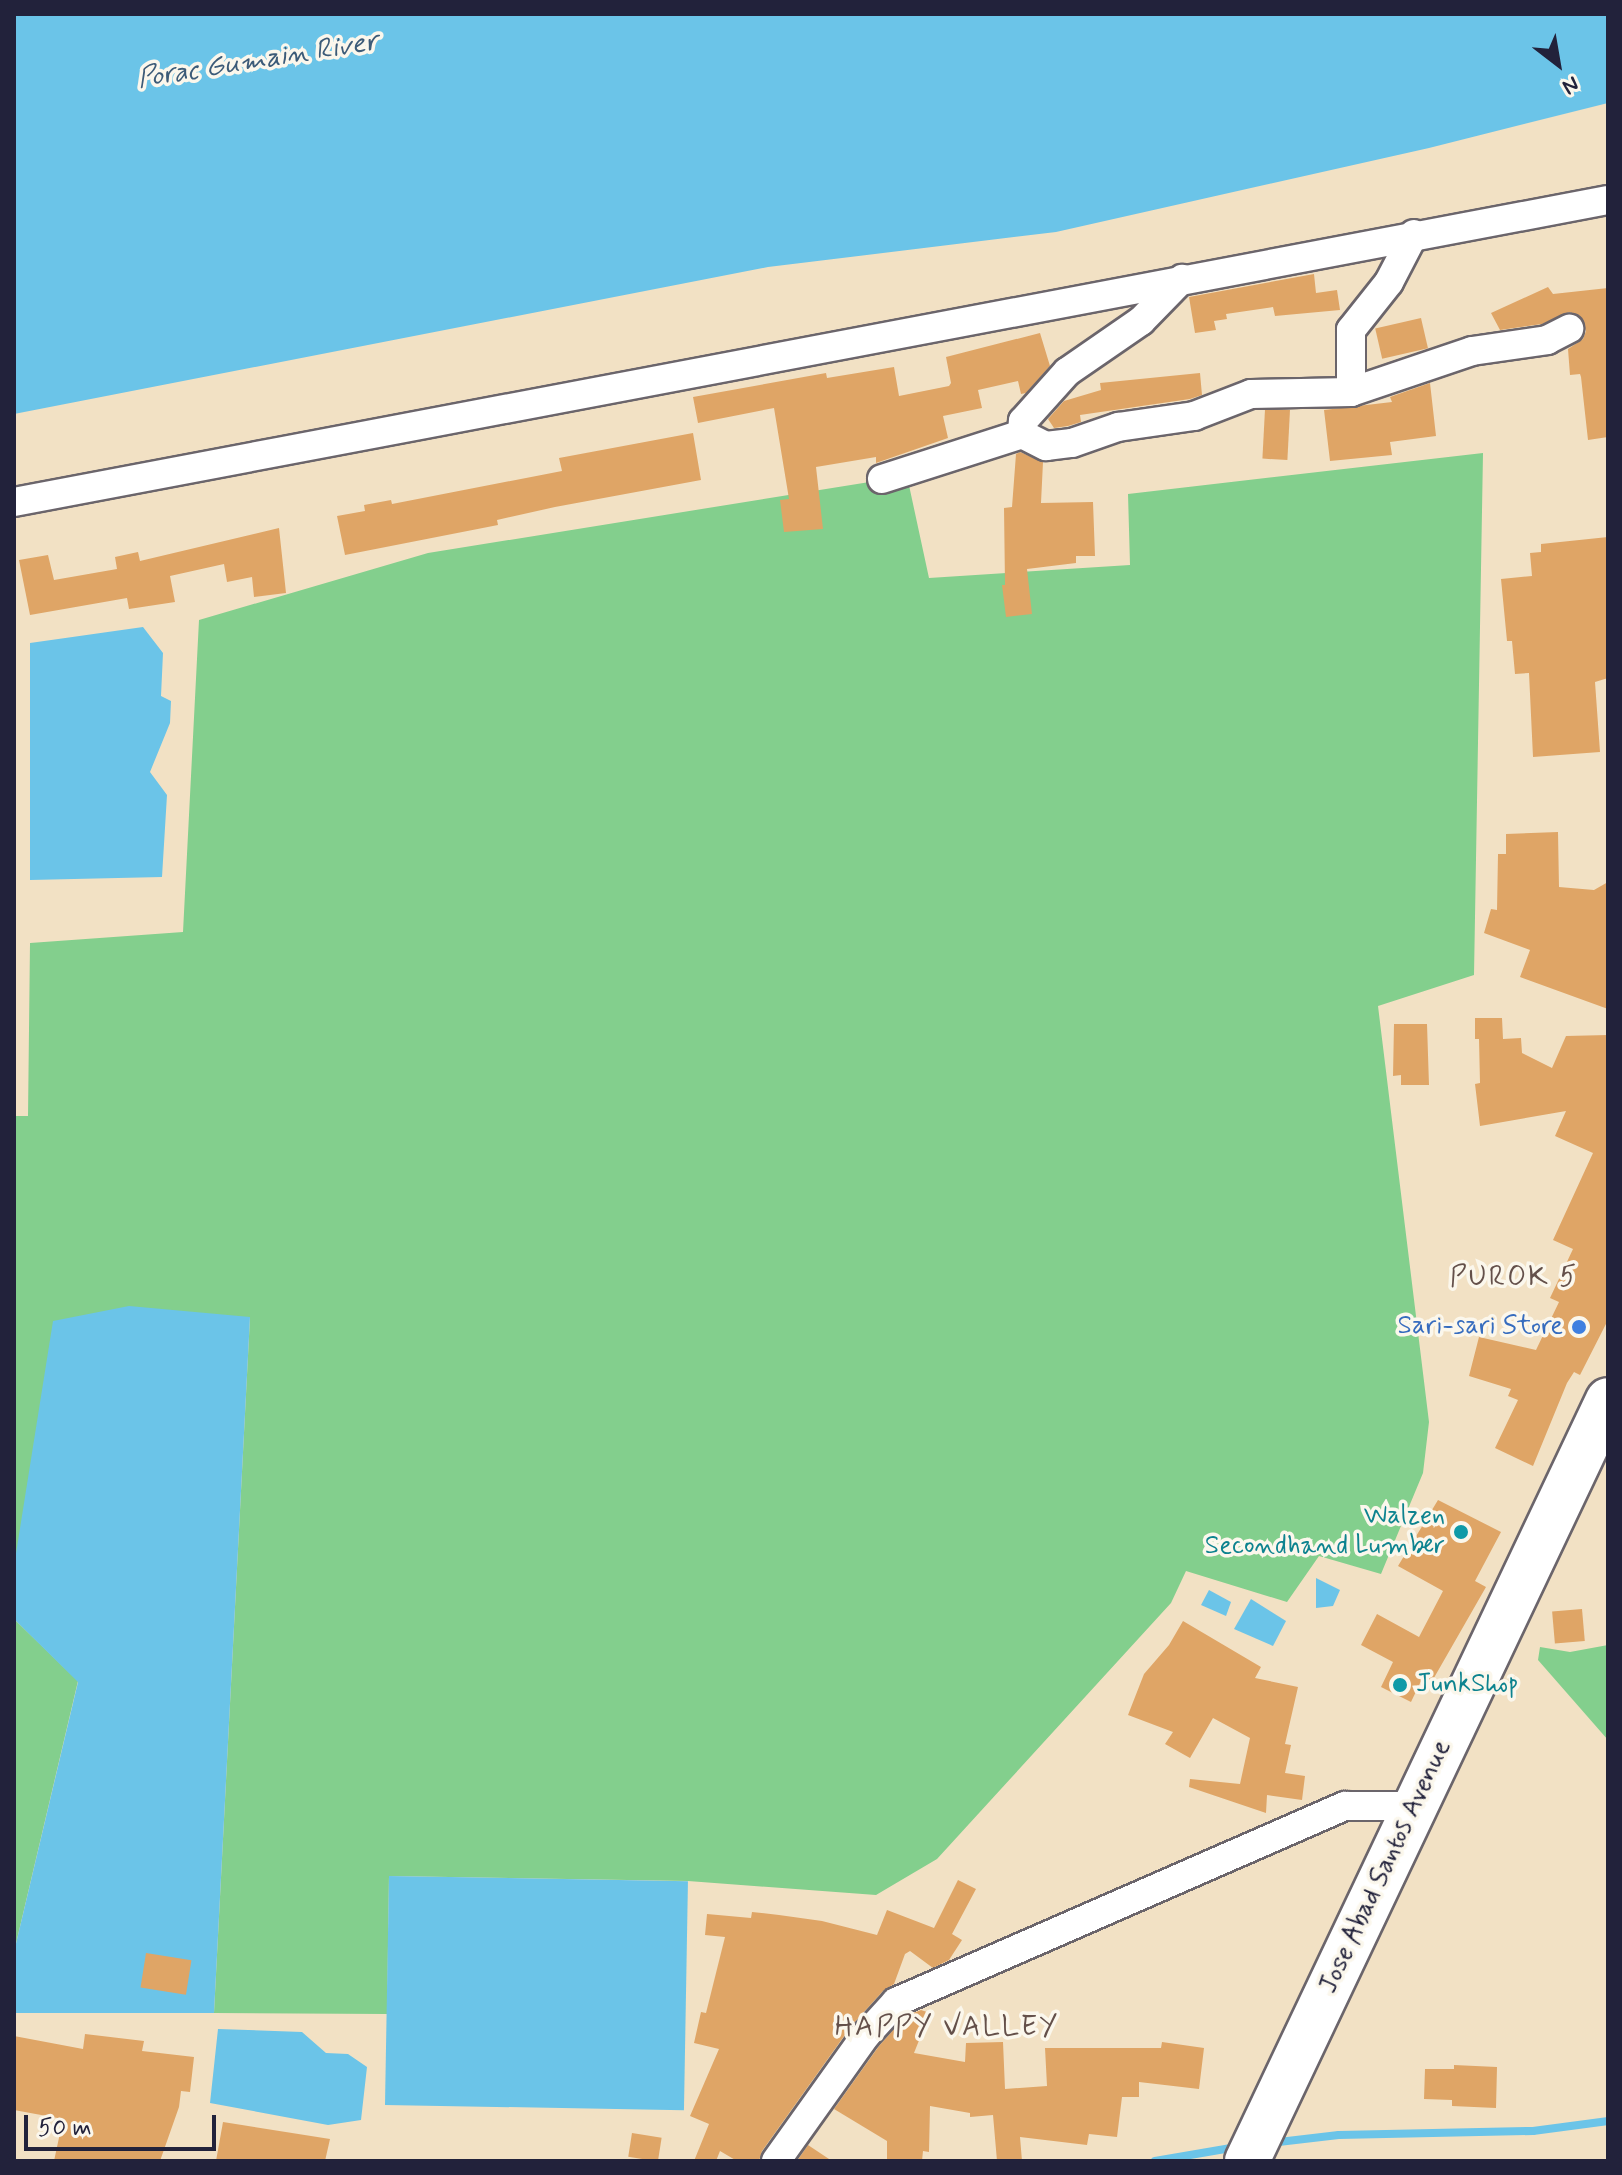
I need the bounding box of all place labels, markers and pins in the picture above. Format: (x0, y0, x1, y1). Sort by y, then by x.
place label: Sari-sari Store (1400, 1311, 1563, 1343)
marker: Sari-sari Store (1570, 1318, 1588, 1336)
place label: Walzen Secondhand Lumber (1207, 1501, 1445, 1562)
marker: Walzen Secondhand Lumber (1452, 1523, 1470, 1541)
place label: JunkShop (1416, 1669, 1519, 1701)
marker: JunkShop (1391, 1676, 1409, 1694)

